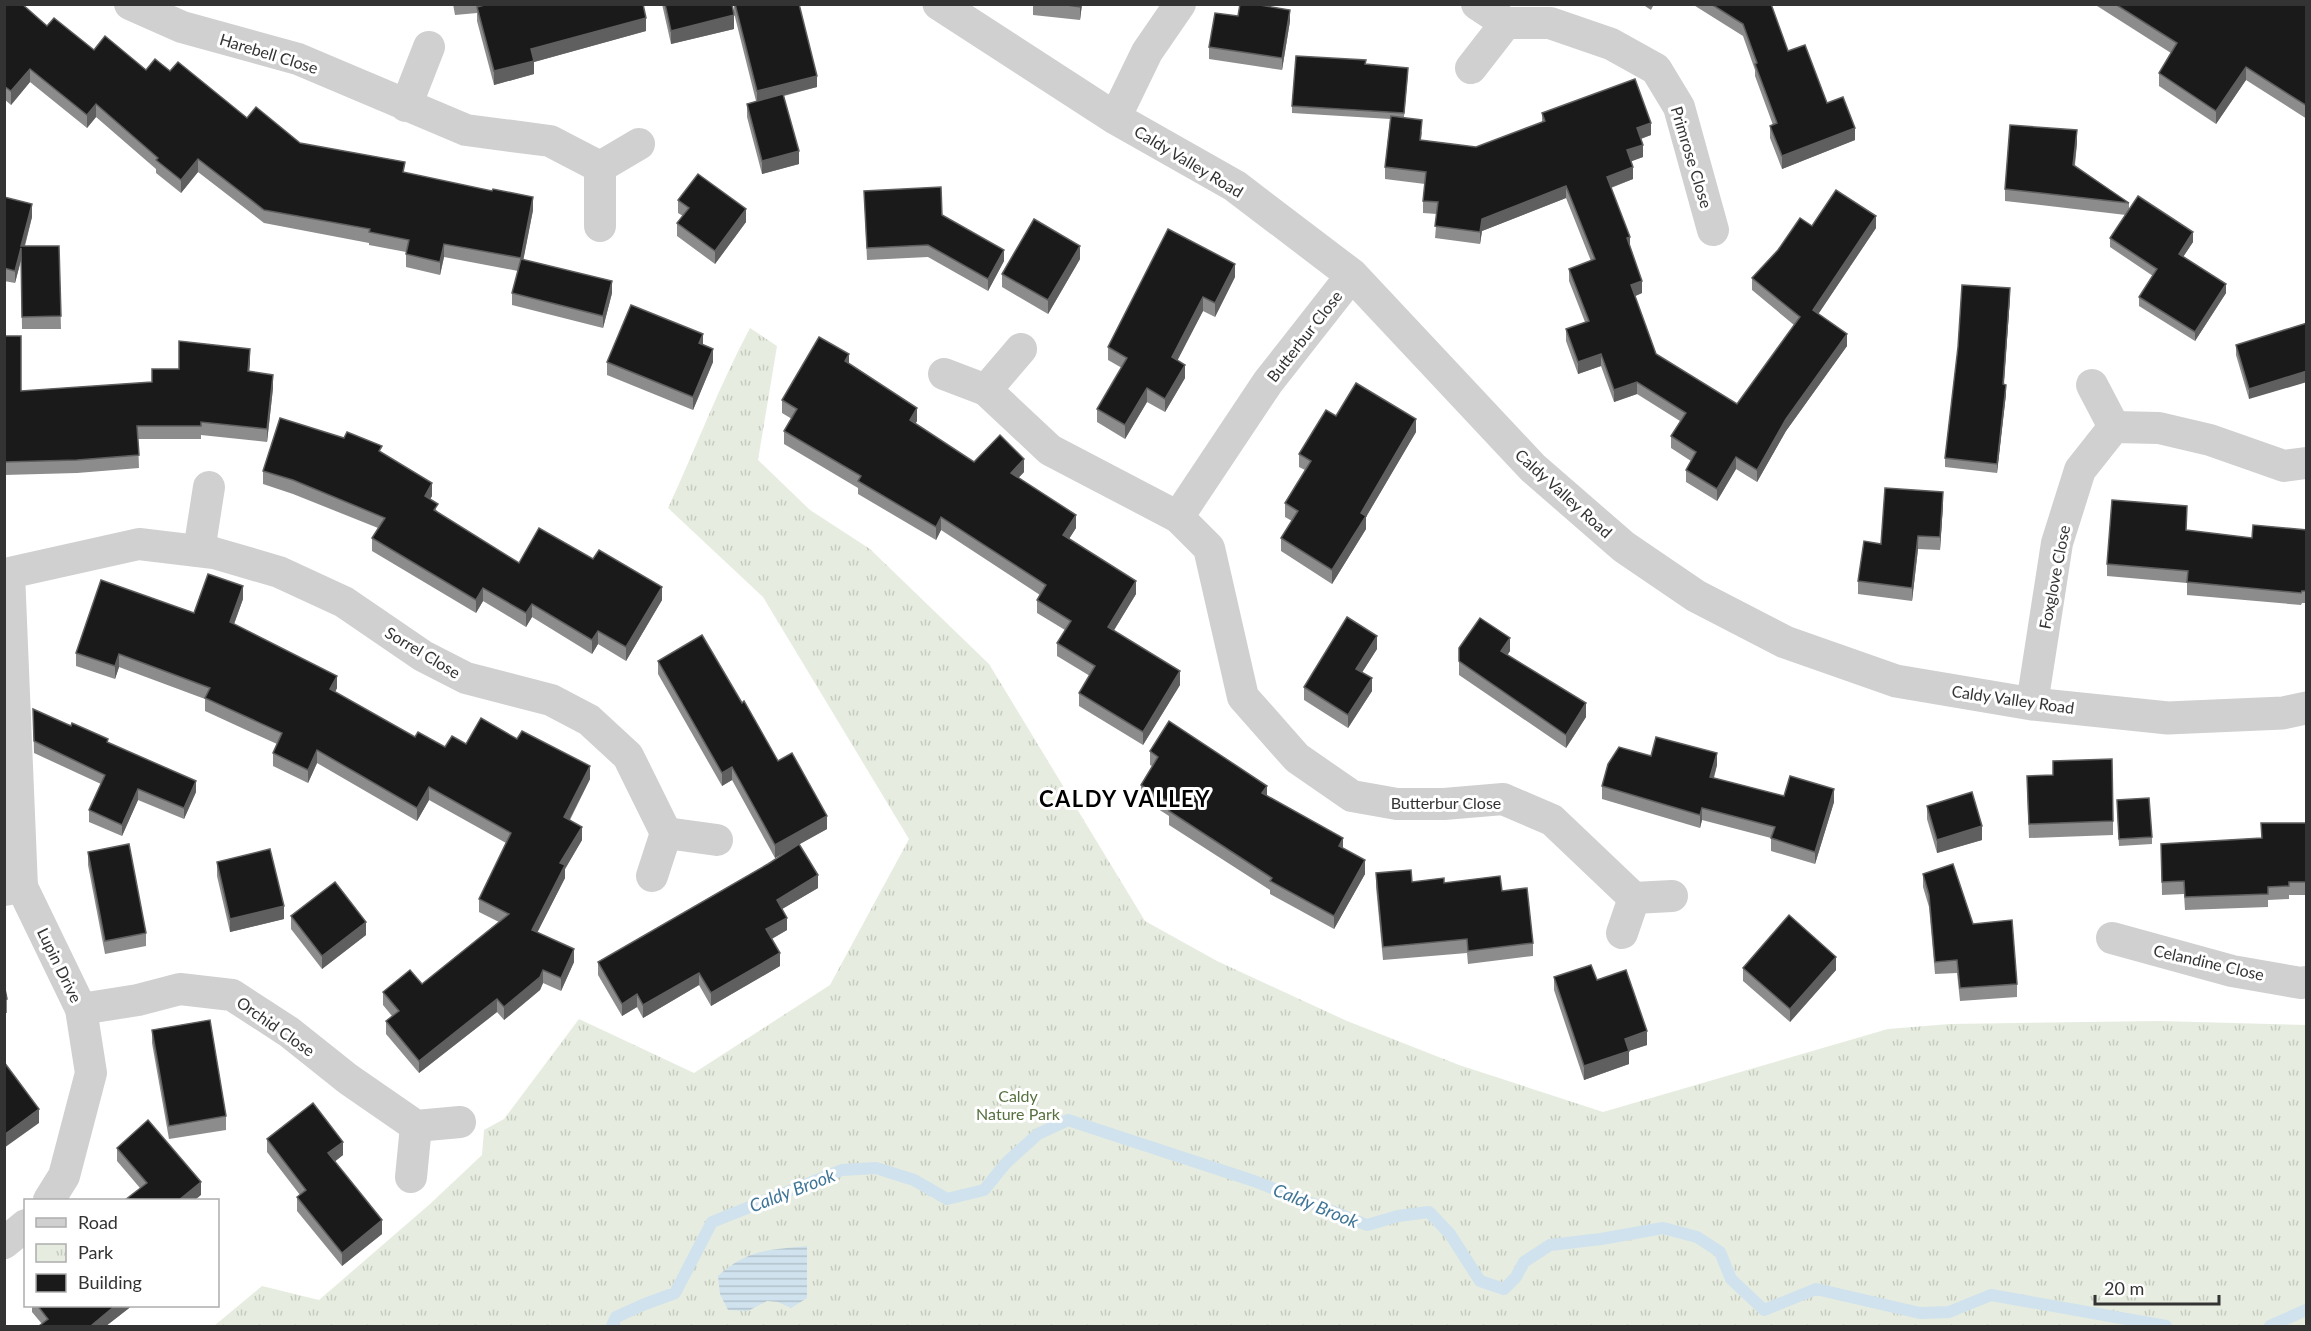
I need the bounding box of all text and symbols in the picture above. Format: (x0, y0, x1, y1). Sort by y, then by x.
street label: Harebell Close (218, 29, 320, 77)
street label: Primrose Close (1668, 104, 1716, 210)
street label: Caldy Valley Road (1131, 121, 1247, 201)
street label: Butterbur Close (1262, 287, 1346, 385)
street label: Caldy Valley Road (1512, 445, 1616, 541)
street label: Foxglove Close (2035, 523, 2073, 631)
street label: Sorrel Close (382, 622, 464, 682)
street label: Caldy Valley Road (1950, 681, 2076, 717)
district label: CALDY VALLEY (1039, 785, 1211, 812)
street label: Butterbur Close (1391, 793, 1501, 812)
street label: Lupin Drive (34, 925, 86, 1005)
street label: Celandine Close (2152, 940, 2266, 984)
street label: Orchid Close (233, 992, 319, 1060)
park label: Caldy Nature Park (976, 1086, 1061, 1123)
water label: Caldy Brook (746, 1163, 838, 1216)
water label: Caldy Brook (1270, 1178, 1362, 1232)
legend (24, 1199, 219, 1307)
text: Road (78, 1211, 118, 1233)
text: Park (78, 1241, 114, 1263)
scale bar (2095, 1268, 2220, 1306)
text: Building (78, 1271, 142, 1293)
text: 20 m (2104, 1277, 2144, 1299)

